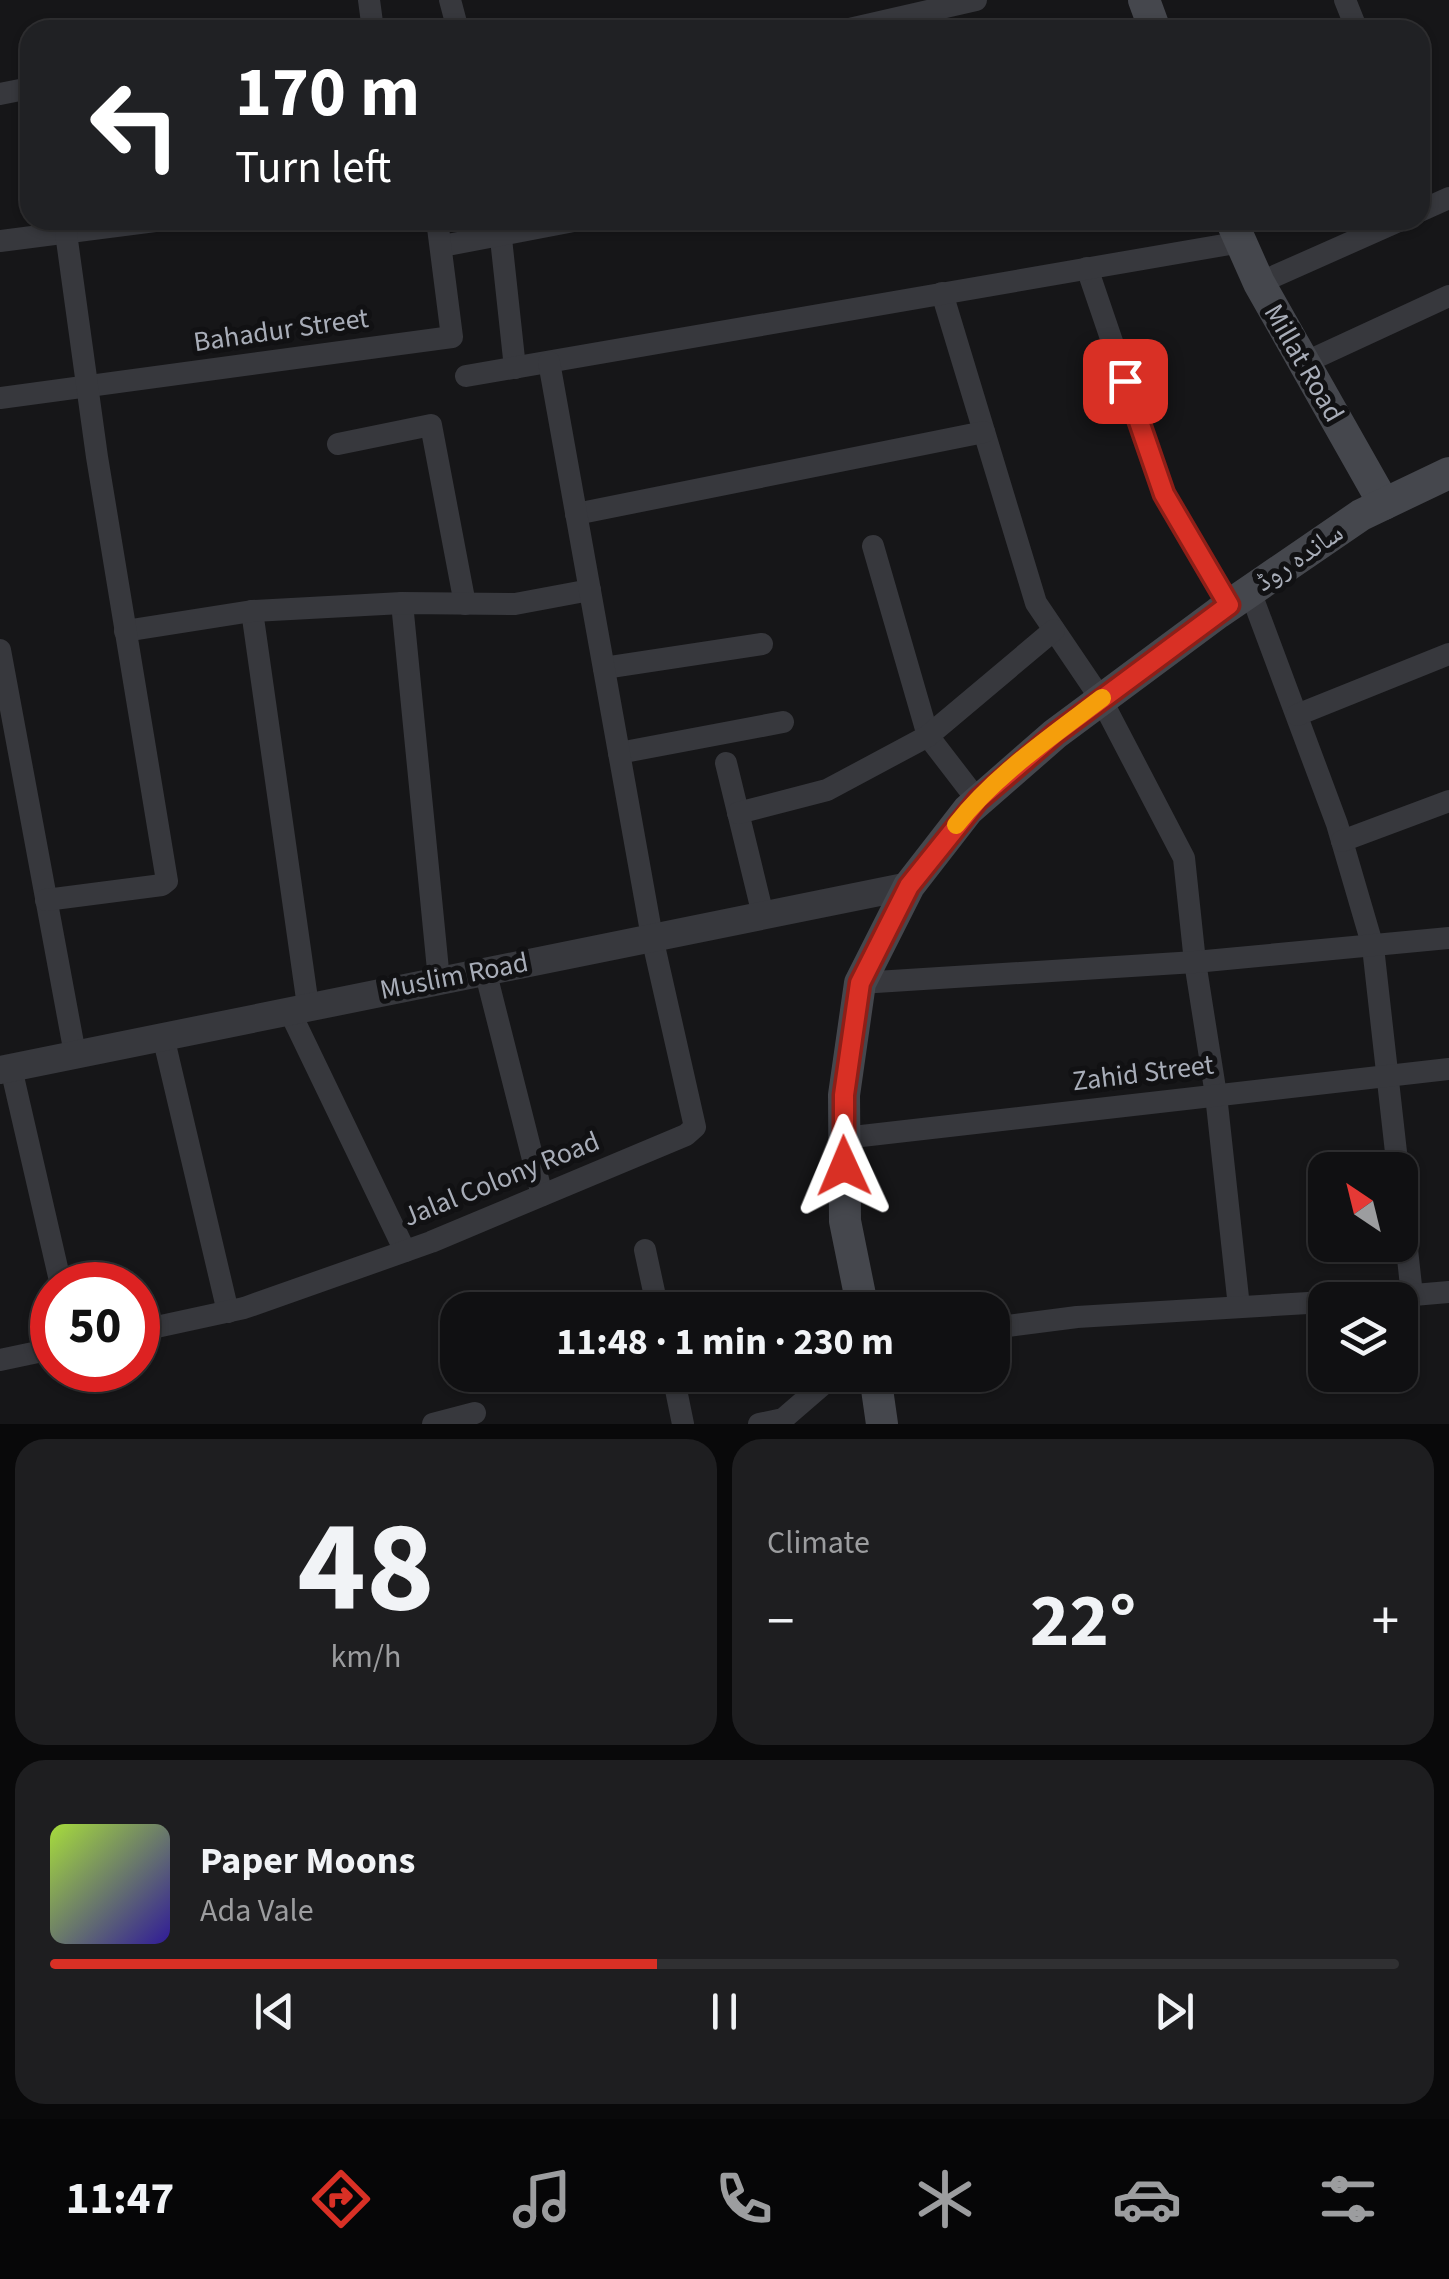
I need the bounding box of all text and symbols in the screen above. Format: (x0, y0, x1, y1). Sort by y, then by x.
text: 170 m (235, 43, 420, 143)
icon: left (70, 60, 200, 190)
text: Turn left (235, 136, 391, 200)
street label: Millat Road (1254, 297, 1354, 429)
street label: Bahadur Street (191, 298, 372, 362)
pin (1083, 339, 1168, 424)
icon: arrive (1098, 354, 1153, 409)
street label: ساندہ روڈ (1247, 513, 1351, 601)
street label: Muslim Road (376, 942, 532, 1010)
street label: Zahid Street (1070, 1044, 1217, 1102)
position arrow (792, 1114, 896, 1218)
street label: Jalal Colony Road (397, 1121, 605, 1237)
north arrow (1308, 1152, 1418, 1262)
map controls (1308, 1152, 1418, 1392)
speed limit sign: 50 (30, 1262, 160, 1392)
button: layers (1308, 1282, 1418, 1392)
text: 11:48 · 1 min · 230 m (556, 1315, 894, 1369)
text: 48 (297, 1476, 435, 1661)
text: Climate (767, 1520, 870, 1566)
text: 22° (1030, 1568, 1136, 1675)
text: − (767, 1583, 794, 1661)
text: + (1372, 1583, 1399, 1661)
text: km/h (331, 1634, 401, 1680)
text: Paper Moons (200, 1834, 415, 1888)
text: Ada Vale (200, 1888, 314, 1934)
icon: previous (247, 1984, 302, 2039)
icon: pause (697, 1984, 752, 2039)
icon: next (1147, 1984, 1202, 2039)
icon: directions (306, 2164, 376, 2234)
icon: music (507, 2164, 577, 2234)
icon: phone (709, 2164, 779, 2234)
icon: climate (910, 2164, 980, 2234)
icon: car (1112, 2164, 1182, 2234)
icon: filters (1313, 2164, 1383, 2234)
text: 11:47 (66, 2167, 174, 2231)

